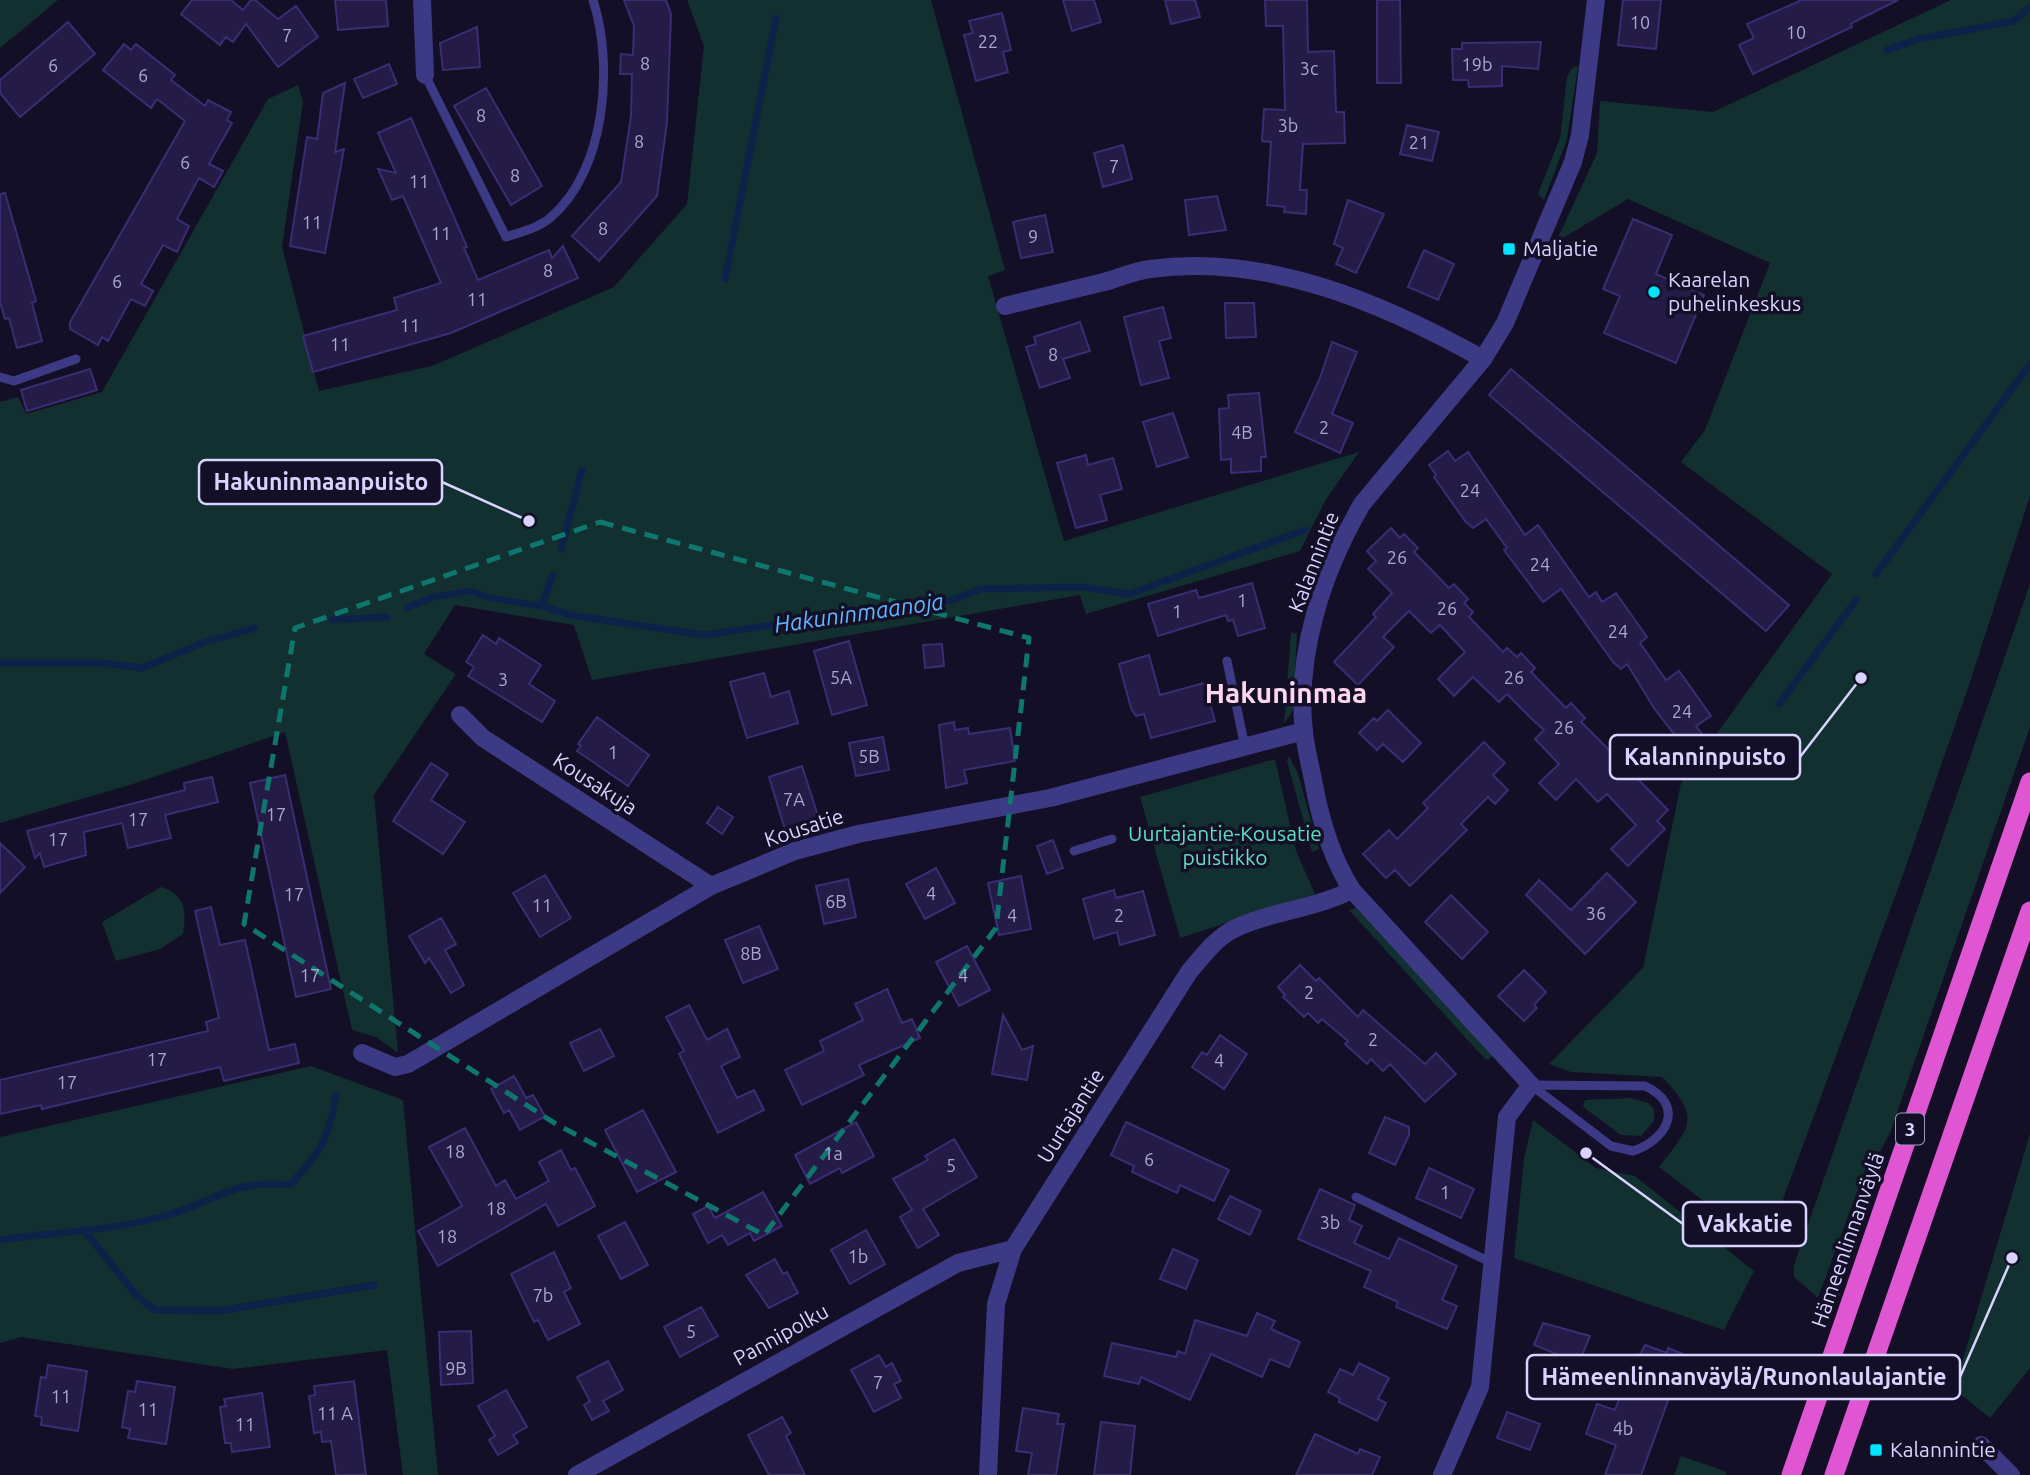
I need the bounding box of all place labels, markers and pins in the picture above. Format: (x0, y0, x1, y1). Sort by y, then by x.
place label: Maljatie (1523, 236, 1598, 260)
marker: Maljatie (1501, 241, 1517, 257)
place label: Kaarelan puhelinkeskus (1668, 267, 1801, 315)
marker: Kaarelan puhelinkeskus (1646, 284, 1662, 300)
callout: Hakuninmaanpuisto (199, 460, 442, 504)
callout: Kalanninpuisto (1610, 735, 1800, 779)
callout: Vakkatie (1683, 1202, 1806, 1246)
callout: Hämeenlinnanväylä/Runonlaulajantie (1527, 1355, 1960, 1399)
place label: Kalannintie (1890, 1437, 1996, 1461)
marker: Kalannintie (1868, 1442, 1884, 1458)

